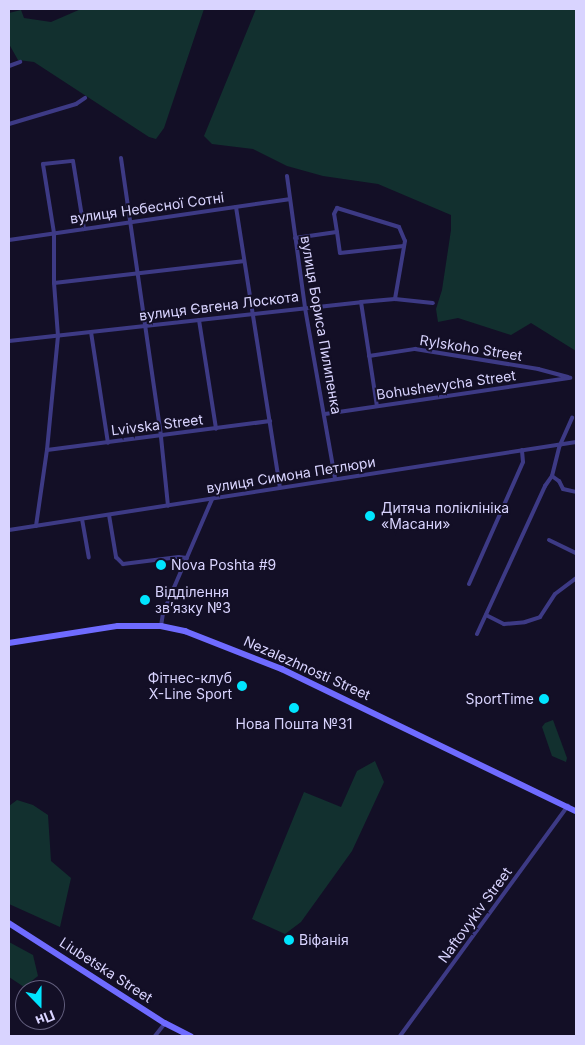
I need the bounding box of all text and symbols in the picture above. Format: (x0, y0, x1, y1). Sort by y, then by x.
street label: вулиця Небесної Сотні (69, 189, 225, 227)
street label: вулиця Бориса Пилипенка (297, 234, 345, 416)
street label: вулиця Євгена Лоскота (138, 288, 300, 324)
street label: Rylskoho Street (419, 332, 523, 364)
street label: Bohushevycha Street (375, 367, 517, 403)
street label: Lvivska Street (110, 411, 204, 439)
street label: вулиця Симона Петлюри (205, 453, 377, 497)
place label: Дитяча поліклініка «Масани» (381, 500, 509, 532)
marker: Дитяча поліклініка «Масани» (363, 509, 377, 523)
place label: Nova Poshta #9 (171, 557, 276, 573)
marker: Nova Poshta #9 (155, 559, 167, 571)
place label: Відділення зв’язку №3 (155, 584, 231, 616)
marker: Відділення зв’язку №3 (139, 594, 151, 606)
street label: Nezalezhnosti Street (241, 632, 373, 704)
place label: Фітнес-клуб X-Line Sport (148, 670, 232, 702)
marker: Фітнес-клуб X-Line Sport (236, 680, 248, 692)
place label: SportTime (466, 691, 534, 707)
marker: SportTime (538, 693, 550, 705)
marker: Нова Пошта №31 (288, 702, 300, 714)
place label: Нова Пошта №31 (236, 716, 352, 732)
street label: Naftovykiv Street (435, 864, 515, 966)
place label: Віфанія (299, 932, 349, 948)
street label: Liubetska Street (56, 934, 156, 1006)
marker: Віфанія (283, 934, 295, 946)
north arrow (15, 980, 65, 1030)
text: Пн (33, 1007, 58, 1030)

